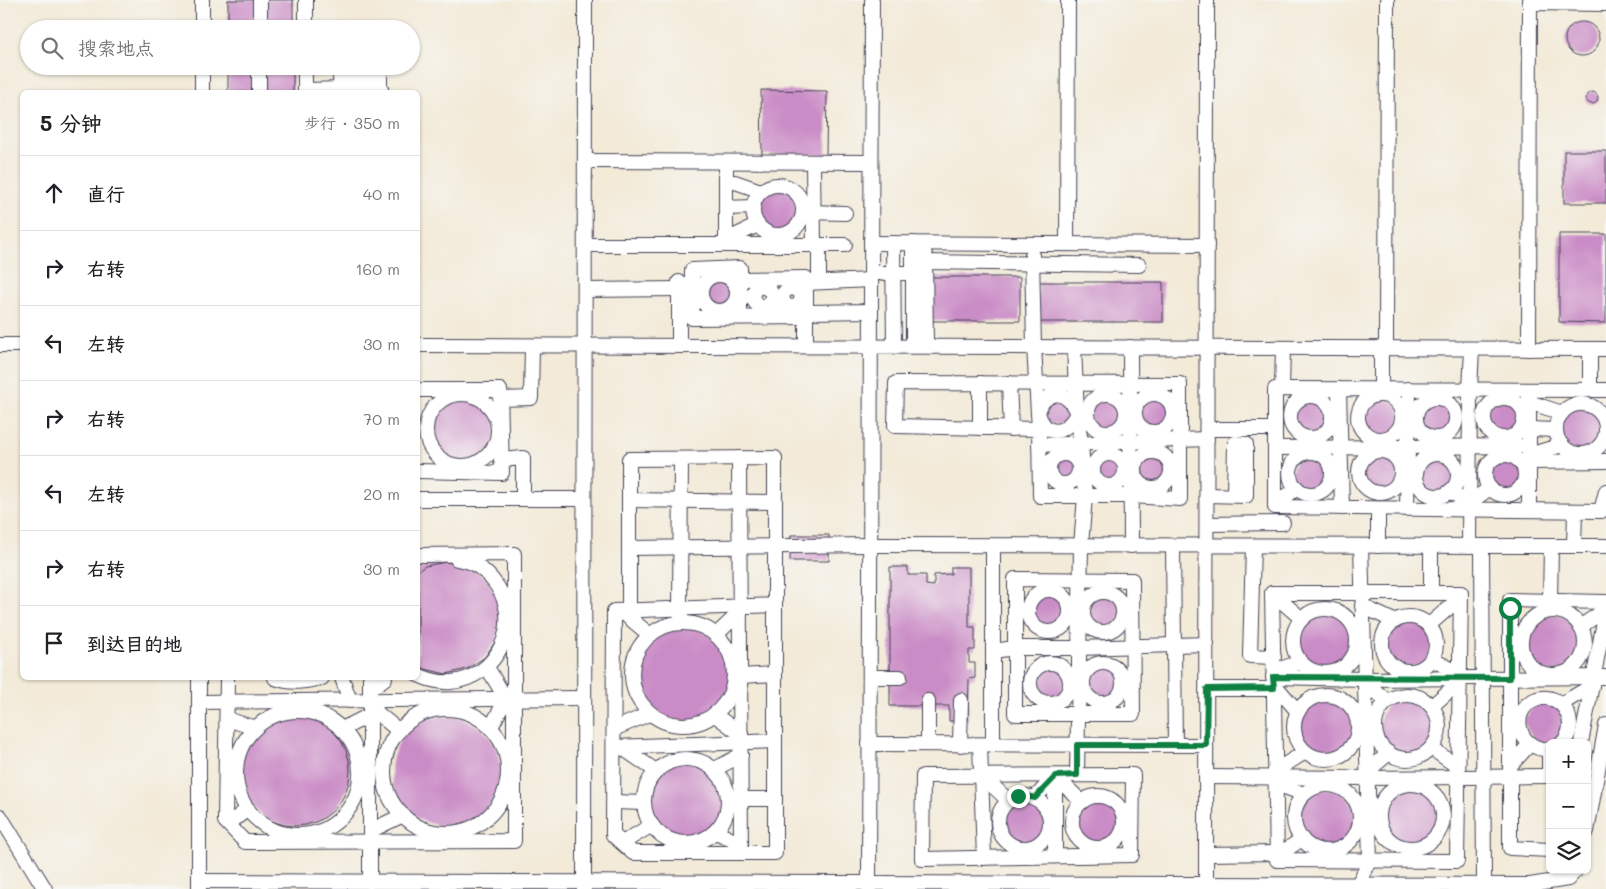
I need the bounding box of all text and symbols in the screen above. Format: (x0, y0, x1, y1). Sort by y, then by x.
search box (20, 20, 420, 75)
icon: search (38, 34, 66, 62)
text: 搜索地点 (78, 35, 154, 60)
text: 5 分钟 (40, 109, 102, 136)
text: 步行 · 350 m (304, 112, 400, 133)
icon: ahead (40, 179, 68, 207)
text: 直行 (87, 181, 125, 206)
text: 40 m (363, 183, 400, 204)
icon: right (40, 254, 68, 282)
text: 右转 (87, 256, 125, 281)
text: 160 m (355, 258, 400, 279)
icon: left (40, 329, 68, 357)
text: 左转 (87, 331, 125, 356)
text: 30 m (363, 333, 400, 354)
icon: right (40, 404, 68, 432)
text: 右转 (87, 406, 125, 431)
text: 70 m (363, 408, 400, 429)
icon: left (40, 479, 68, 507)
text: 左转 (87, 481, 125, 506)
text: 20 m (363, 483, 400, 504)
icon: right (40, 554, 68, 582)
text: 右转 (87, 556, 125, 581)
text: 30 m (363, 558, 400, 579)
route start (1499, 597, 1522, 620)
icon: arrive (40, 629, 68, 657)
text: 到达目的地 (87, 631, 182, 656)
map controls (1546, 739, 1591, 874)
button: + (1546, 739, 1591, 784)
button: − (1546, 784, 1591, 829)
route end (1007, 785, 1030, 808)
button: layers (1546, 829, 1591, 874)

